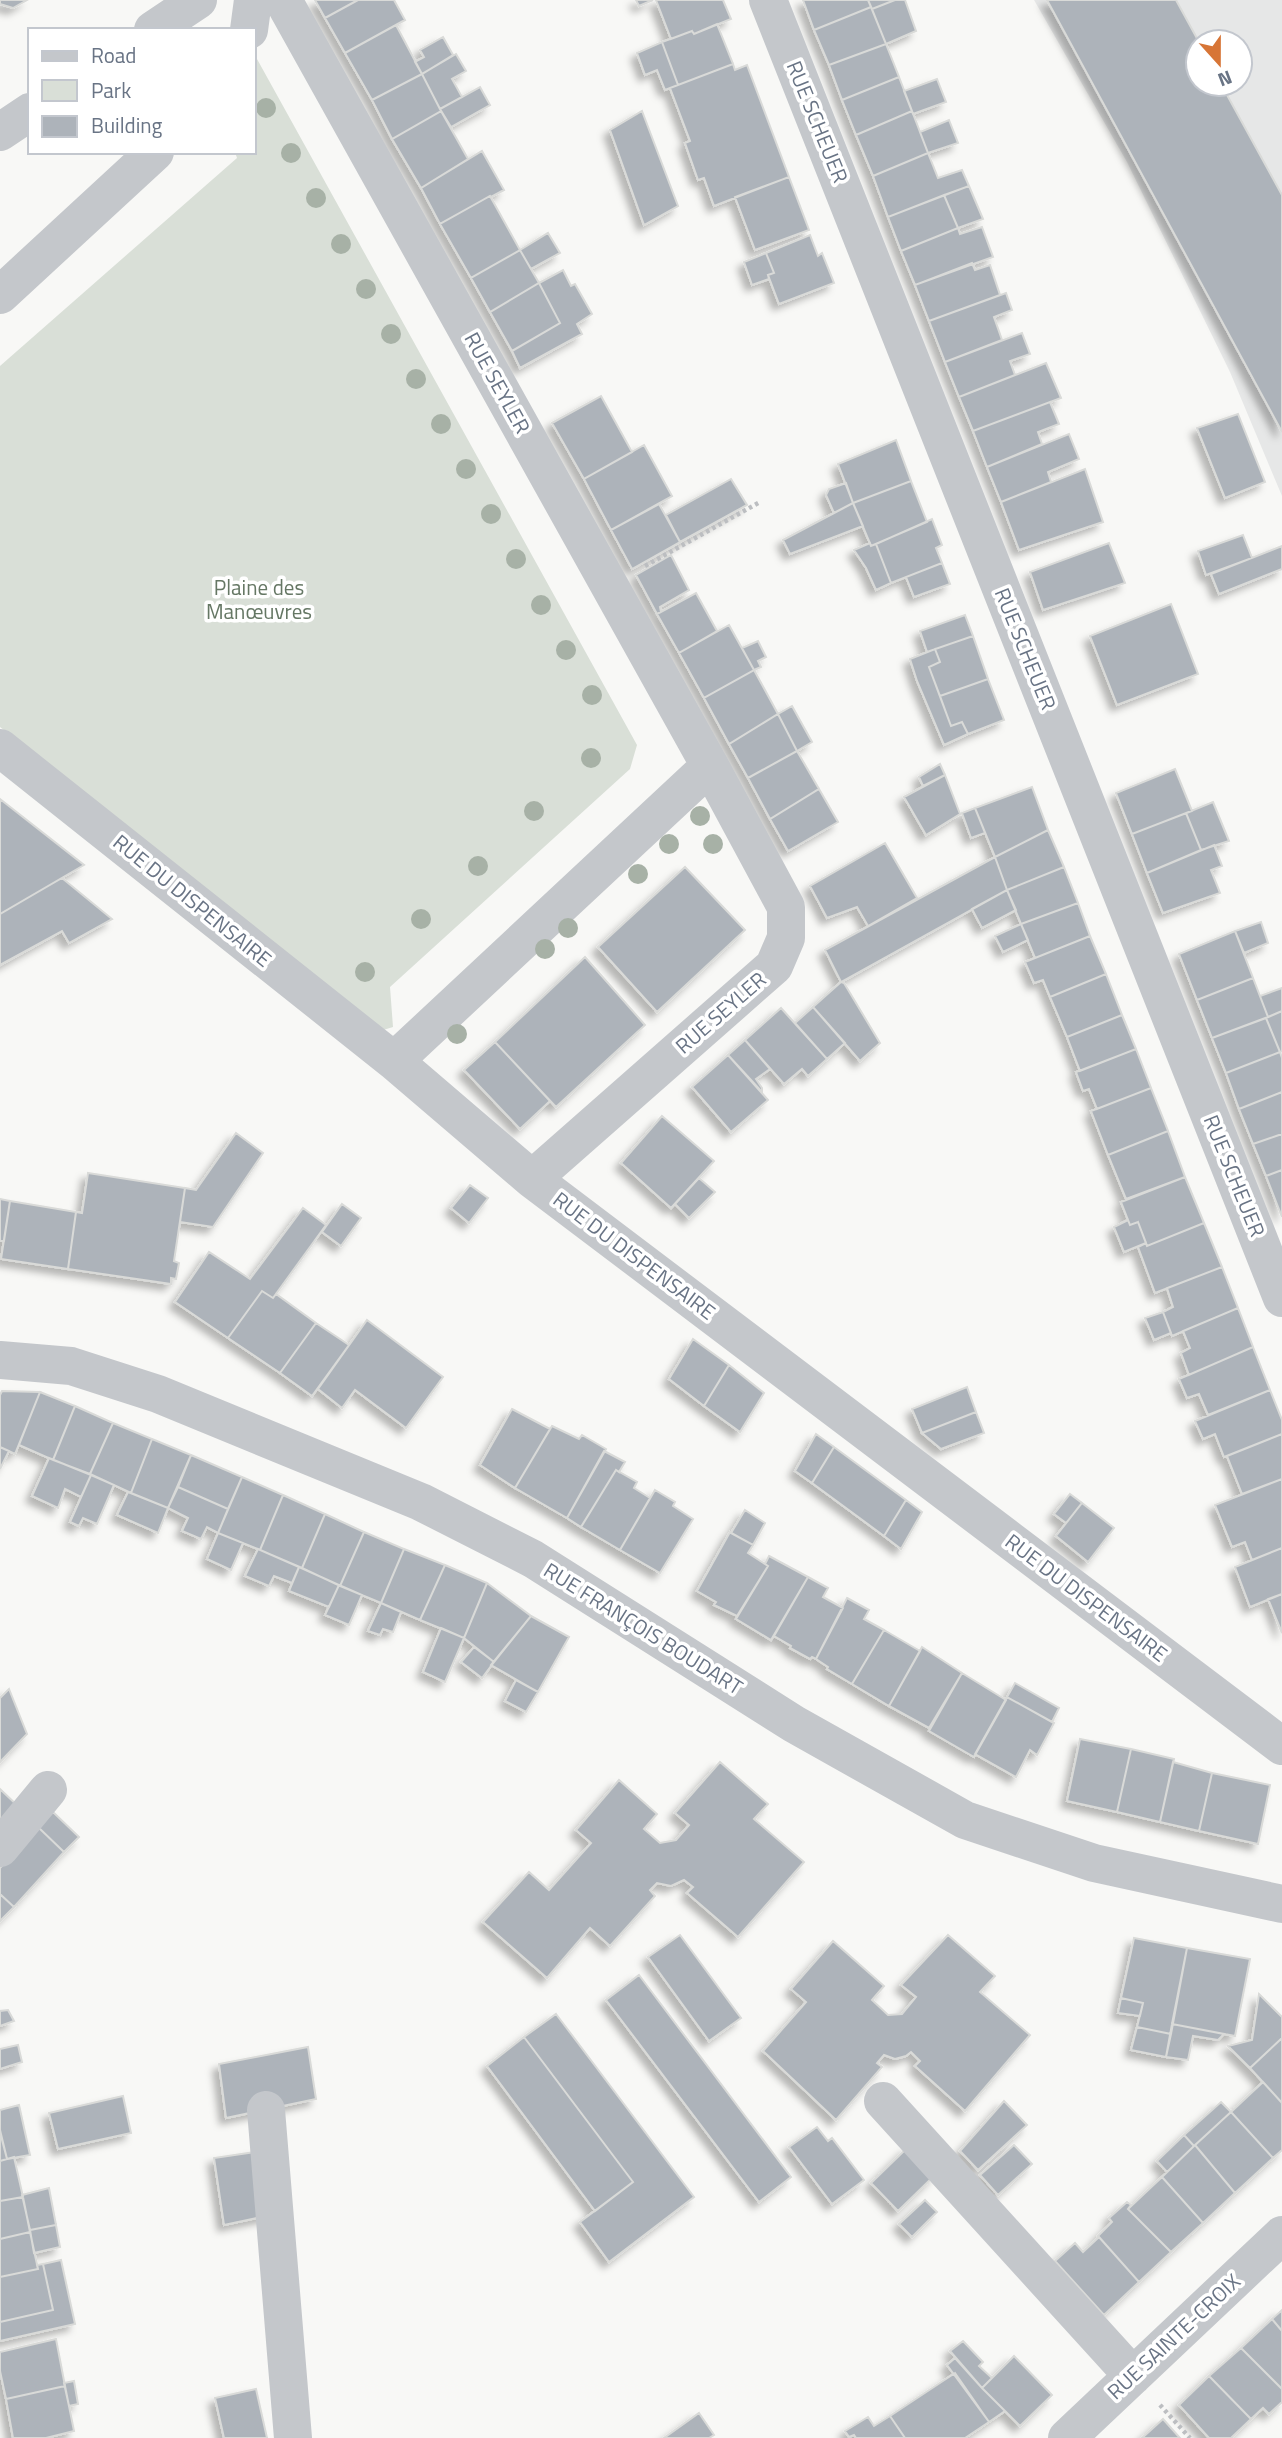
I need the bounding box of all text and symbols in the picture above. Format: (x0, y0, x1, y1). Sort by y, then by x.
legend (28, 28, 256, 154)
north arrow (1184, 28, 1254, 98)
text: Road (91, 39, 136, 71)
street label: RUE SCHEUER (779, 56, 857, 188)
text: N (1214, 63, 1237, 95)
text: Park (91, 74, 131, 106)
text: Building (91, 109, 163, 141)
street label: RUE SEYLER (457, 326, 539, 439)
park label: Plaine des Manœuvres (206, 571, 312, 627)
street label: RUE SCHEUER (987, 583, 1065, 715)
street label: RUE DU DISPENSAIRE (106, 826, 279, 974)
street label: RUE SEYLER (668, 964, 773, 1061)
street label: RUE SCHEUER (1196, 1110, 1274, 1242)
street label: RUE DU DISPENSAIRE (547, 1183, 723, 1327)
street label: RUE DU DISPENSAIRE (999, 1525, 1175, 1669)
street label: RUE FRANÇOIS BOUDART (538, 1554, 749, 1702)
street label: RUE SAINTE-CROIX (1099, 2266, 1247, 2407)

